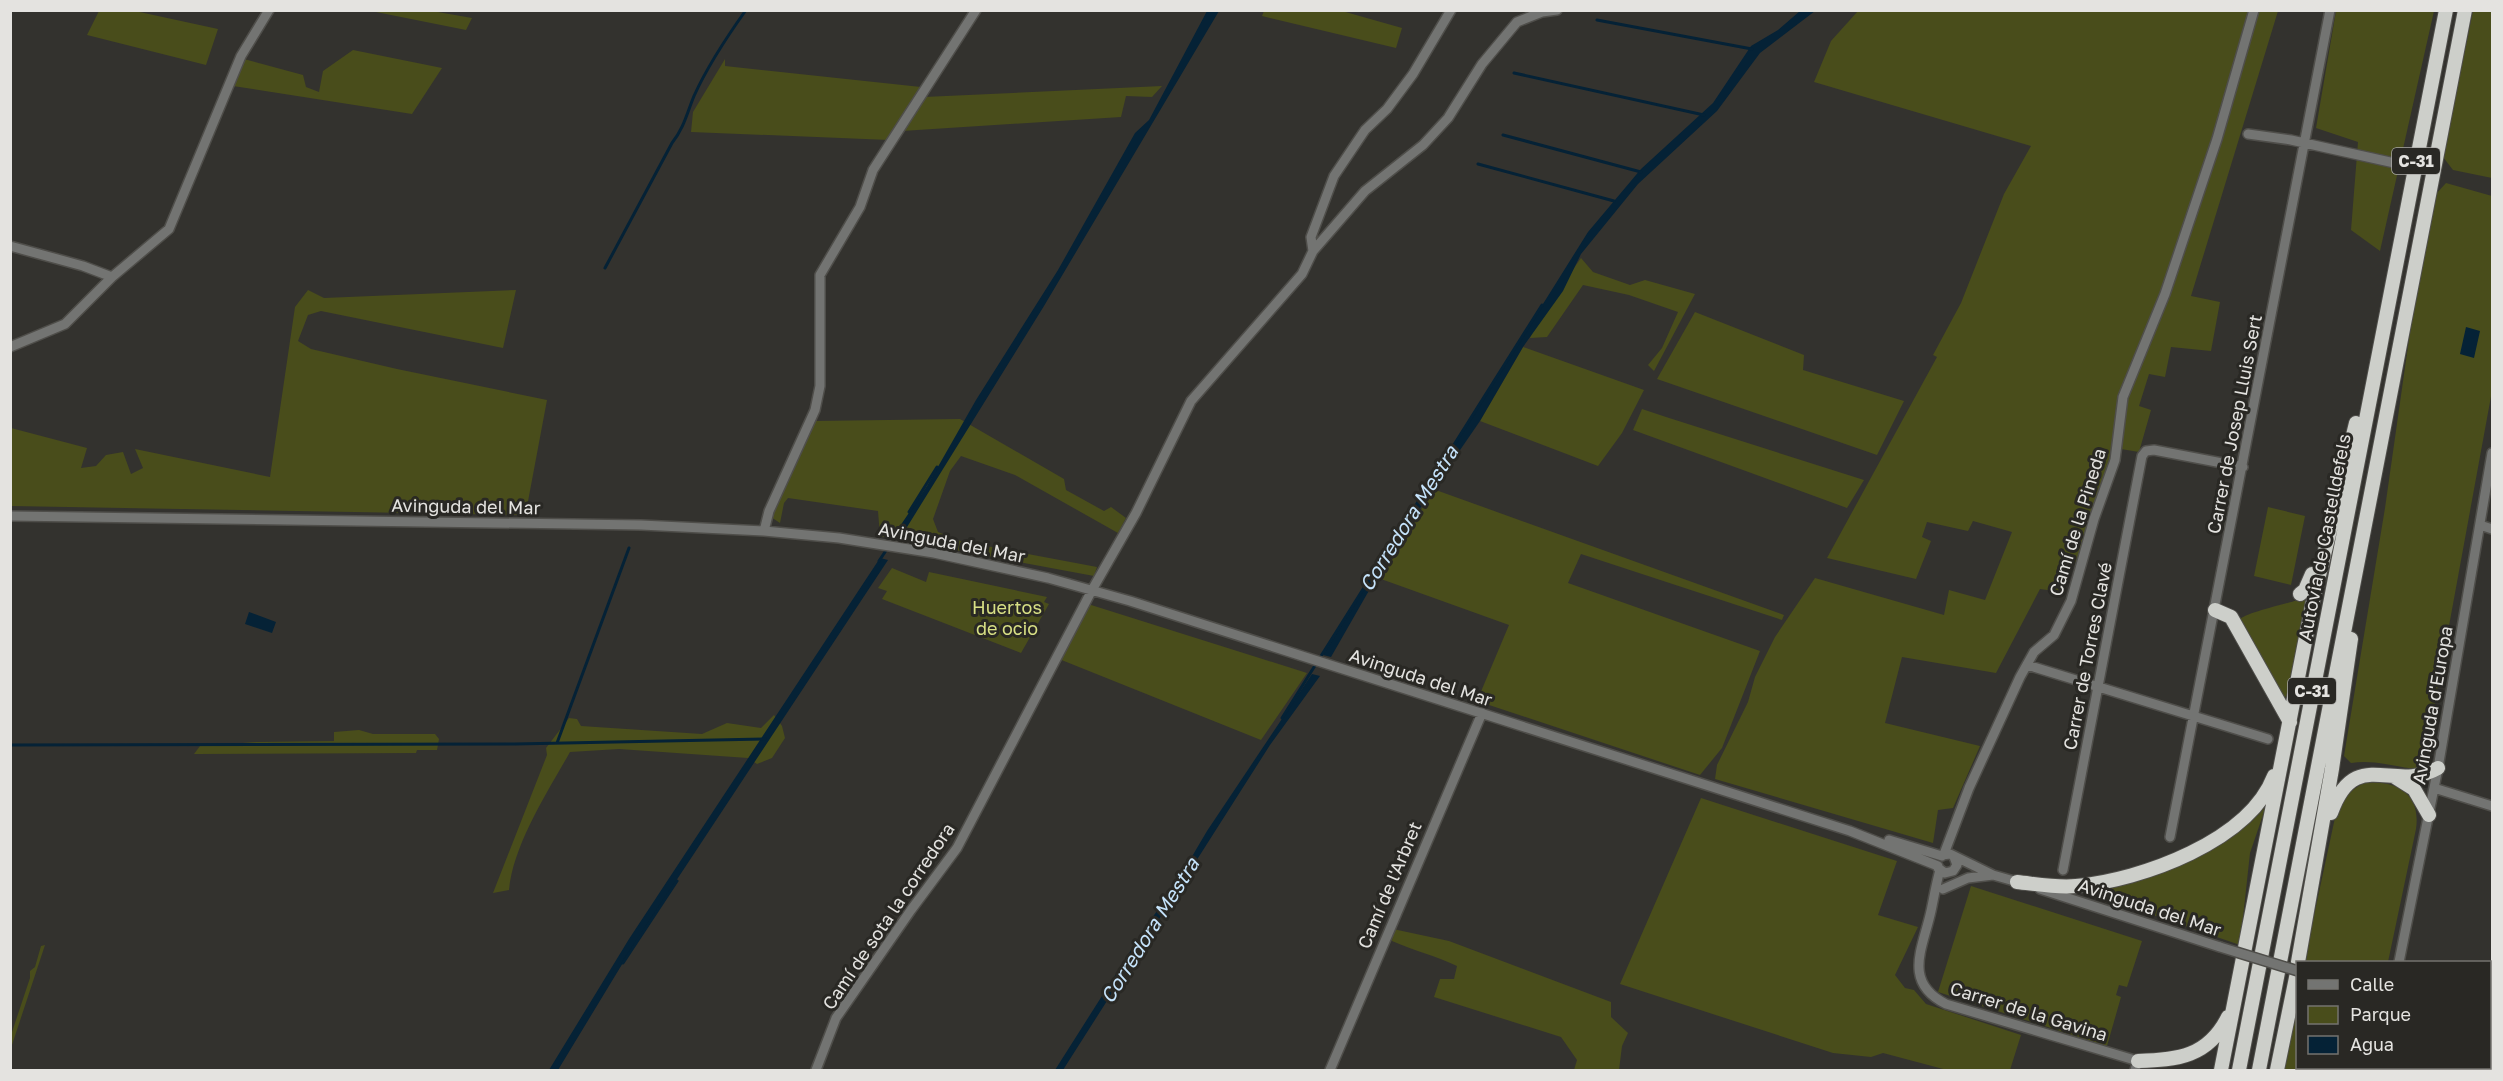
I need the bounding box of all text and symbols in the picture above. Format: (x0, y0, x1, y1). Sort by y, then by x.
road number: C-31 (2392, 148, 2440, 174)
street label: Carrer de Josep Lluis Sert (2202, 313, 2266, 535)
street label: Autovia de Castelldefels (2293, 432, 2355, 642)
water label: Corredora Mestra (1354, 440, 1463, 595)
street label: Camí de la Pineda (2044, 445, 2110, 599)
street label: Avinguda del Mar (391, 494, 541, 518)
street label: Avinguda del Mar (877, 517, 1027, 567)
street label: Carrer de Torres Clavé (2058, 560, 2116, 752)
park label: Huertos de ocio (972, 596, 1042, 639)
street label: Avinguda d'Europa (2407, 624, 2457, 786)
street label: Avinguda del Mar (1347, 644, 1495, 710)
road number: C-31 (2288, 678, 2336, 704)
street label: Camí de l'Arbret (1352, 818, 1426, 952)
street label: Camí de sota la corredora (817, 819, 959, 1013)
water label: Corredora Mestra (1095, 852, 1204, 1007)
street label: Avinguda del Mar (2076, 874, 2224, 940)
legend (2296, 961, 2491, 1069)
text: Calle (2350, 973, 2394, 995)
street label: Carrer de la Gavina (1948, 977, 2110, 1045)
text: Parque (2350, 1003, 2411, 1025)
text: Agua (2350, 1033, 2394, 1055)

